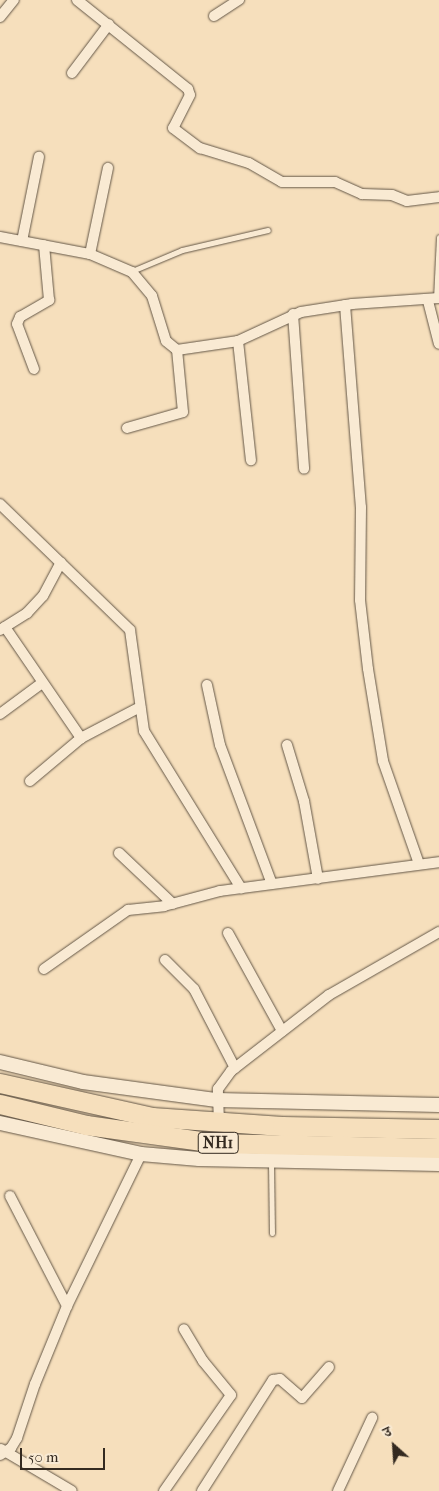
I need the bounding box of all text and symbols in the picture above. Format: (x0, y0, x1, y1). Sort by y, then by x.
road number: NH1 (197, 1130, 239, 1156)
north arrow (369, 1421, 419, 1471)
text: उ (380, 1423, 394, 1441)
scale bar (22, 1438, 108, 1470)
text: 50 m (28, 1448, 58, 1466)

